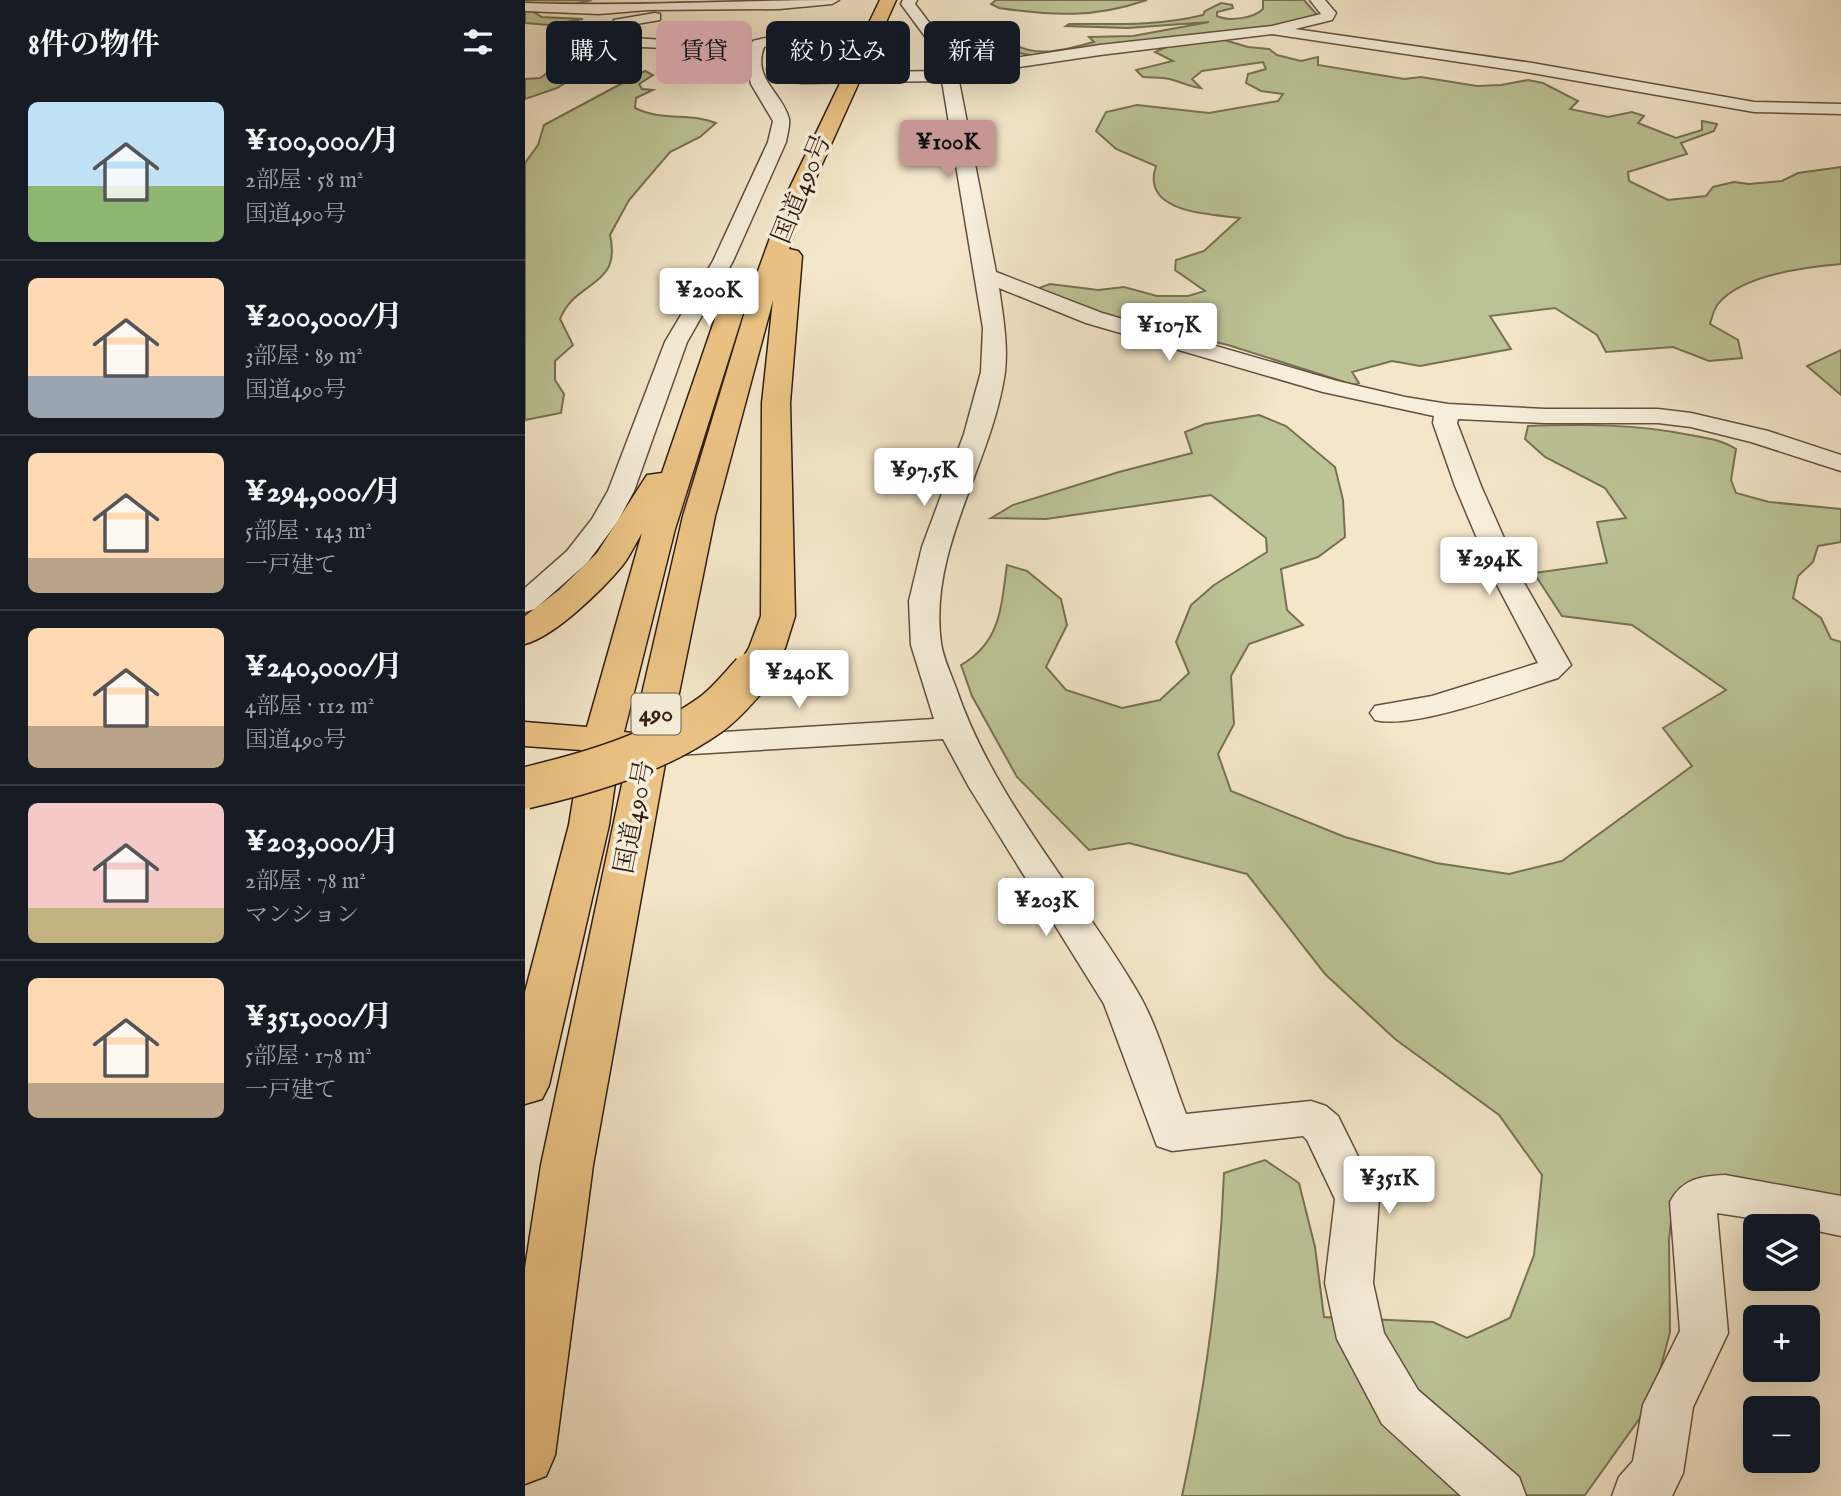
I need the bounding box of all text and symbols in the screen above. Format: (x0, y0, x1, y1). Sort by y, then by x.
chip: 購入 (546, 21, 642, 84)
chip: 賃貸 (656, 21, 752, 84)
chip: 絞り込み (766, 21, 910, 84)
chip: 新着 (924, 21, 1020, 84)
icon: filters (459, 23, 497, 61)
text: 8件の物件 (28, 27, 160, 65)
pin: ¥100K (899, 120, 997, 180)
text: ¥100,000/月 (245, 123, 400, 161)
text: ¥100K (916, 128, 980, 157)
icon: home (84, 130, 168, 214)
street label: 国道490号 (765, 130, 839, 248)
text: 2部屋 · 58 m² (245, 166, 363, 195)
text: 国道490号 (245, 200, 347, 229)
pin: ¥200K (660, 268, 758, 328)
text: ¥200K (676, 276, 742, 305)
text: ¥200,000/月 (245, 299, 403, 337)
pin: ¥107K (1120, 304, 1218, 363)
icon: home (84, 306, 168, 390)
text: ¥107K (1137, 311, 1201, 340)
text: 3部屋 · 89 m² (245, 342, 363, 371)
text: 国道490号 (245, 376, 347, 405)
pin: ¥97.5K (867, 448, 981, 508)
text: ¥97.5K (890, 456, 958, 485)
text: ¥294,000/月 (245, 474, 402, 512)
icon: home (84, 481, 168, 565)
text: 5部屋 · 143 m² (245, 517, 372, 546)
pin: ¥294K (1440, 538, 1538, 597)
text: ¥294K (1456, 545, 1522, 574)
text: 一戸建て (245, 551, 337, 580)
text: ¥240,000/月 (245, 649, 403, 687)
pin: ¥240K (750, 650, 848, 710)
icon: home (84, 656, 168, 740)
text: ¥240K (766, 658, 832, 687)
text: 4部屋 · 112 m² (245, 692, 375, 721)
road number: 490 (631, 694, 681, 734)
text: 国道490号 (245, 726, 347, 755)
street label: 国道490号 (608, 757, 662, 877)
text: ¥203,000/月 (245, 824, 399, 862)
icon: home (84, 831, 168, 915)
text: 2部屋 · 78 m² (245, 867, 366, 896)
pin: ¥203K (997, 878, 1095, 938)
text: ¥203K (1014, 886, 1078, 915)
text: マンション (245, 901, 359, 930)
text: ¥351,000/月 (245, 999, 393, 1037)
icon: home (84, 1006, 168, 1090)
text: 5部屋 · 178 m² (245, 1042, 372, 1071)
text: 一戸建て (245, 1076, 337, 1105)
pin: ¥351K (1340, 1156, 1438, 1216)
text: ¥351K (1360, 1164, 1418, 1193)
map controls (1743, 1214, 1820, 1473)
button: layers (1743, 1214, 1820, 1291)
button: + (1743, 1305, 1820, 1382)
button: − (1743, 1396, 1820, 1473)

